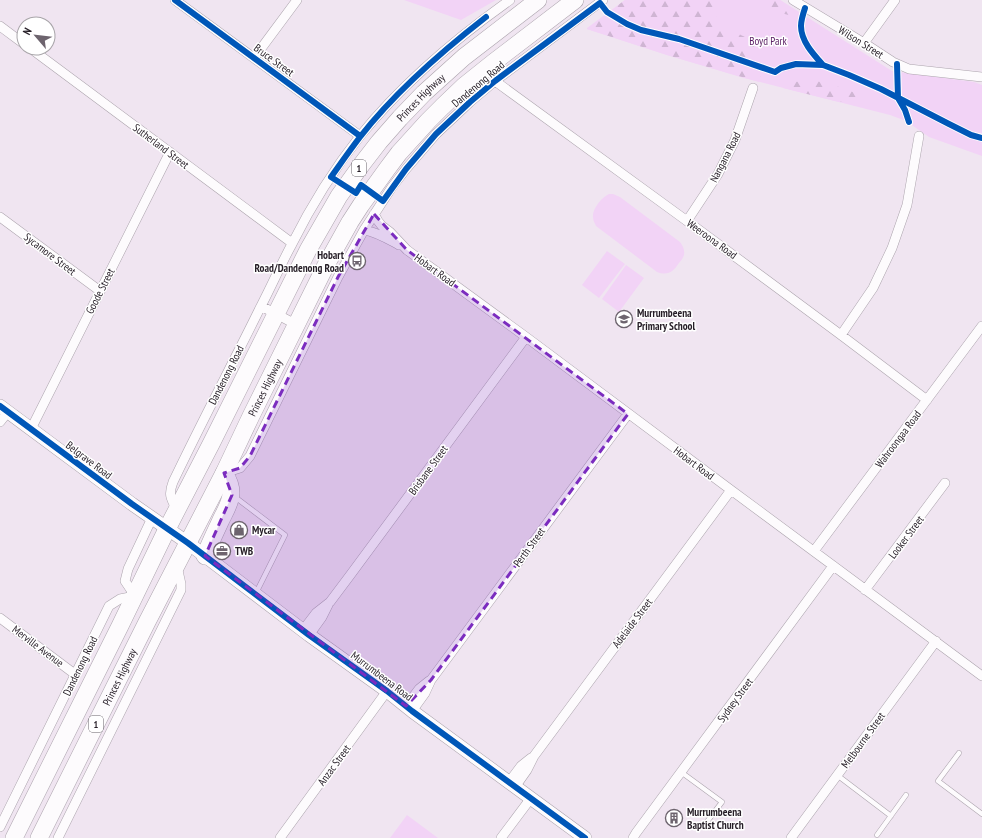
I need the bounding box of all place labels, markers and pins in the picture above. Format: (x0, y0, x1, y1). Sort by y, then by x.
place label: Hobart Road/Dandenong Road (254, 248, 345, 275)
bus stop icon: Hobart Road/Dandenong Road (347, 251, 367, 271)
place label: Murrumbeena Primary School (637, 306, 695, 333)
school or university icon: Murrumbeena Primary School (614, 309, 634, 329)
shop icon: Mycar (229, 520, 249, 540)
place label: Mycar (252, 523, 276, 537)
office icon: TWB (212, 541, 232, 561)
place label: TWB (235, 544, 254, 558)
place label: Murrumbeena Baptist Church (687, 805, 744, 832)
building icon: Murrumbeena Baptist Church (664, 808, 684, 828)

